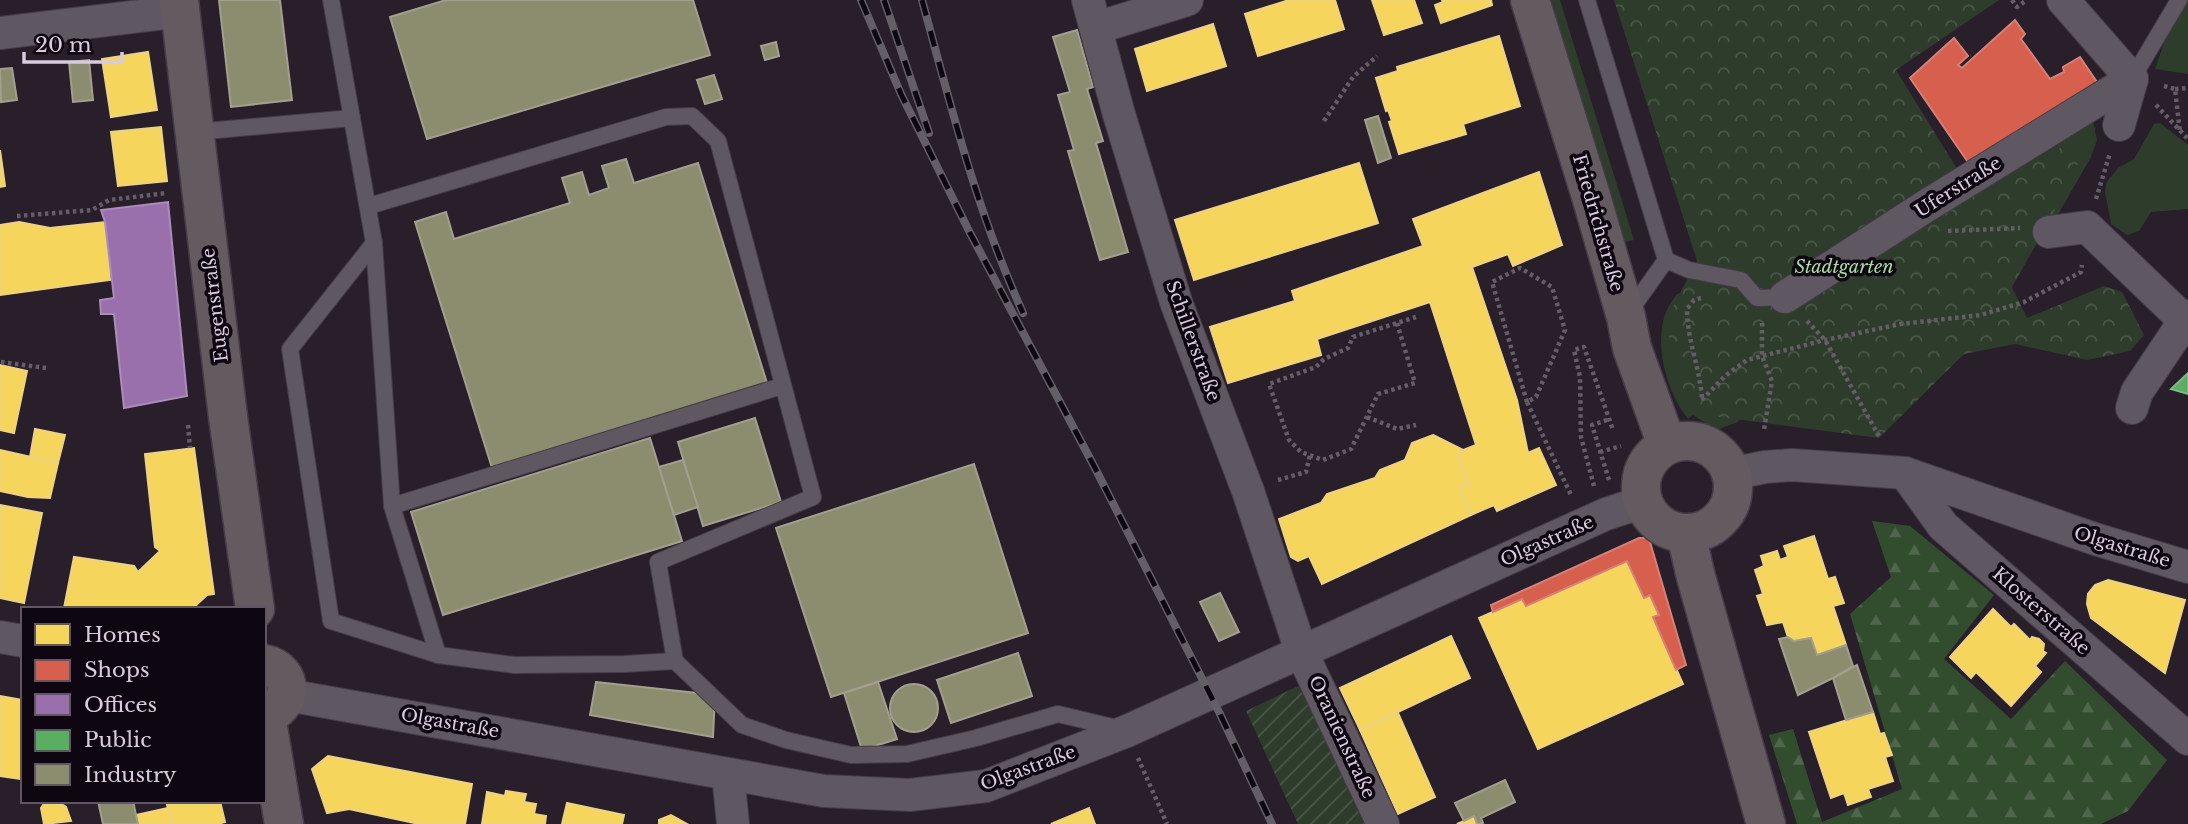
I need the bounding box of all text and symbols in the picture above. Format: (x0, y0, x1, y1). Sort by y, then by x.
scale bar (24, 21, 122, 65)
text: 20 m (35, 32, 92, 58)
street label: Friedrichstraße (1568, 152, 1628, 294)
street label: Uferstraße (1911, 152, 2005, 222)
street label: Eugenstraße (197, 247, 233, 363)
park label: Stadtgarten (1794, 256, 1894, 278)
street label: Schillerstraße (1161, 278, 1225, 404)
street label: Olgastraße (1497, 511, 1597, 571)
street label: Olgastraße (2071, 522, 2173, 572)
street label: Klosterstraße (1988, 563, 2094, 659)
legend (21, 607, 266, 803)
text: Homes (84, 622, 161, 648)
text: Shops (84, 657, 150, 683)
street label: Oranienstraße (1304, 672, 1380, 802)
text: Offices (84, 692, 157, 718)
street label: Olgastraße (399, 704, 501, 742)
text: Public (84, 727, 151, 753)
street label: Olgastraße (977, 741, 1079, 795)
text: Industry (84, 762, 177, 788)

